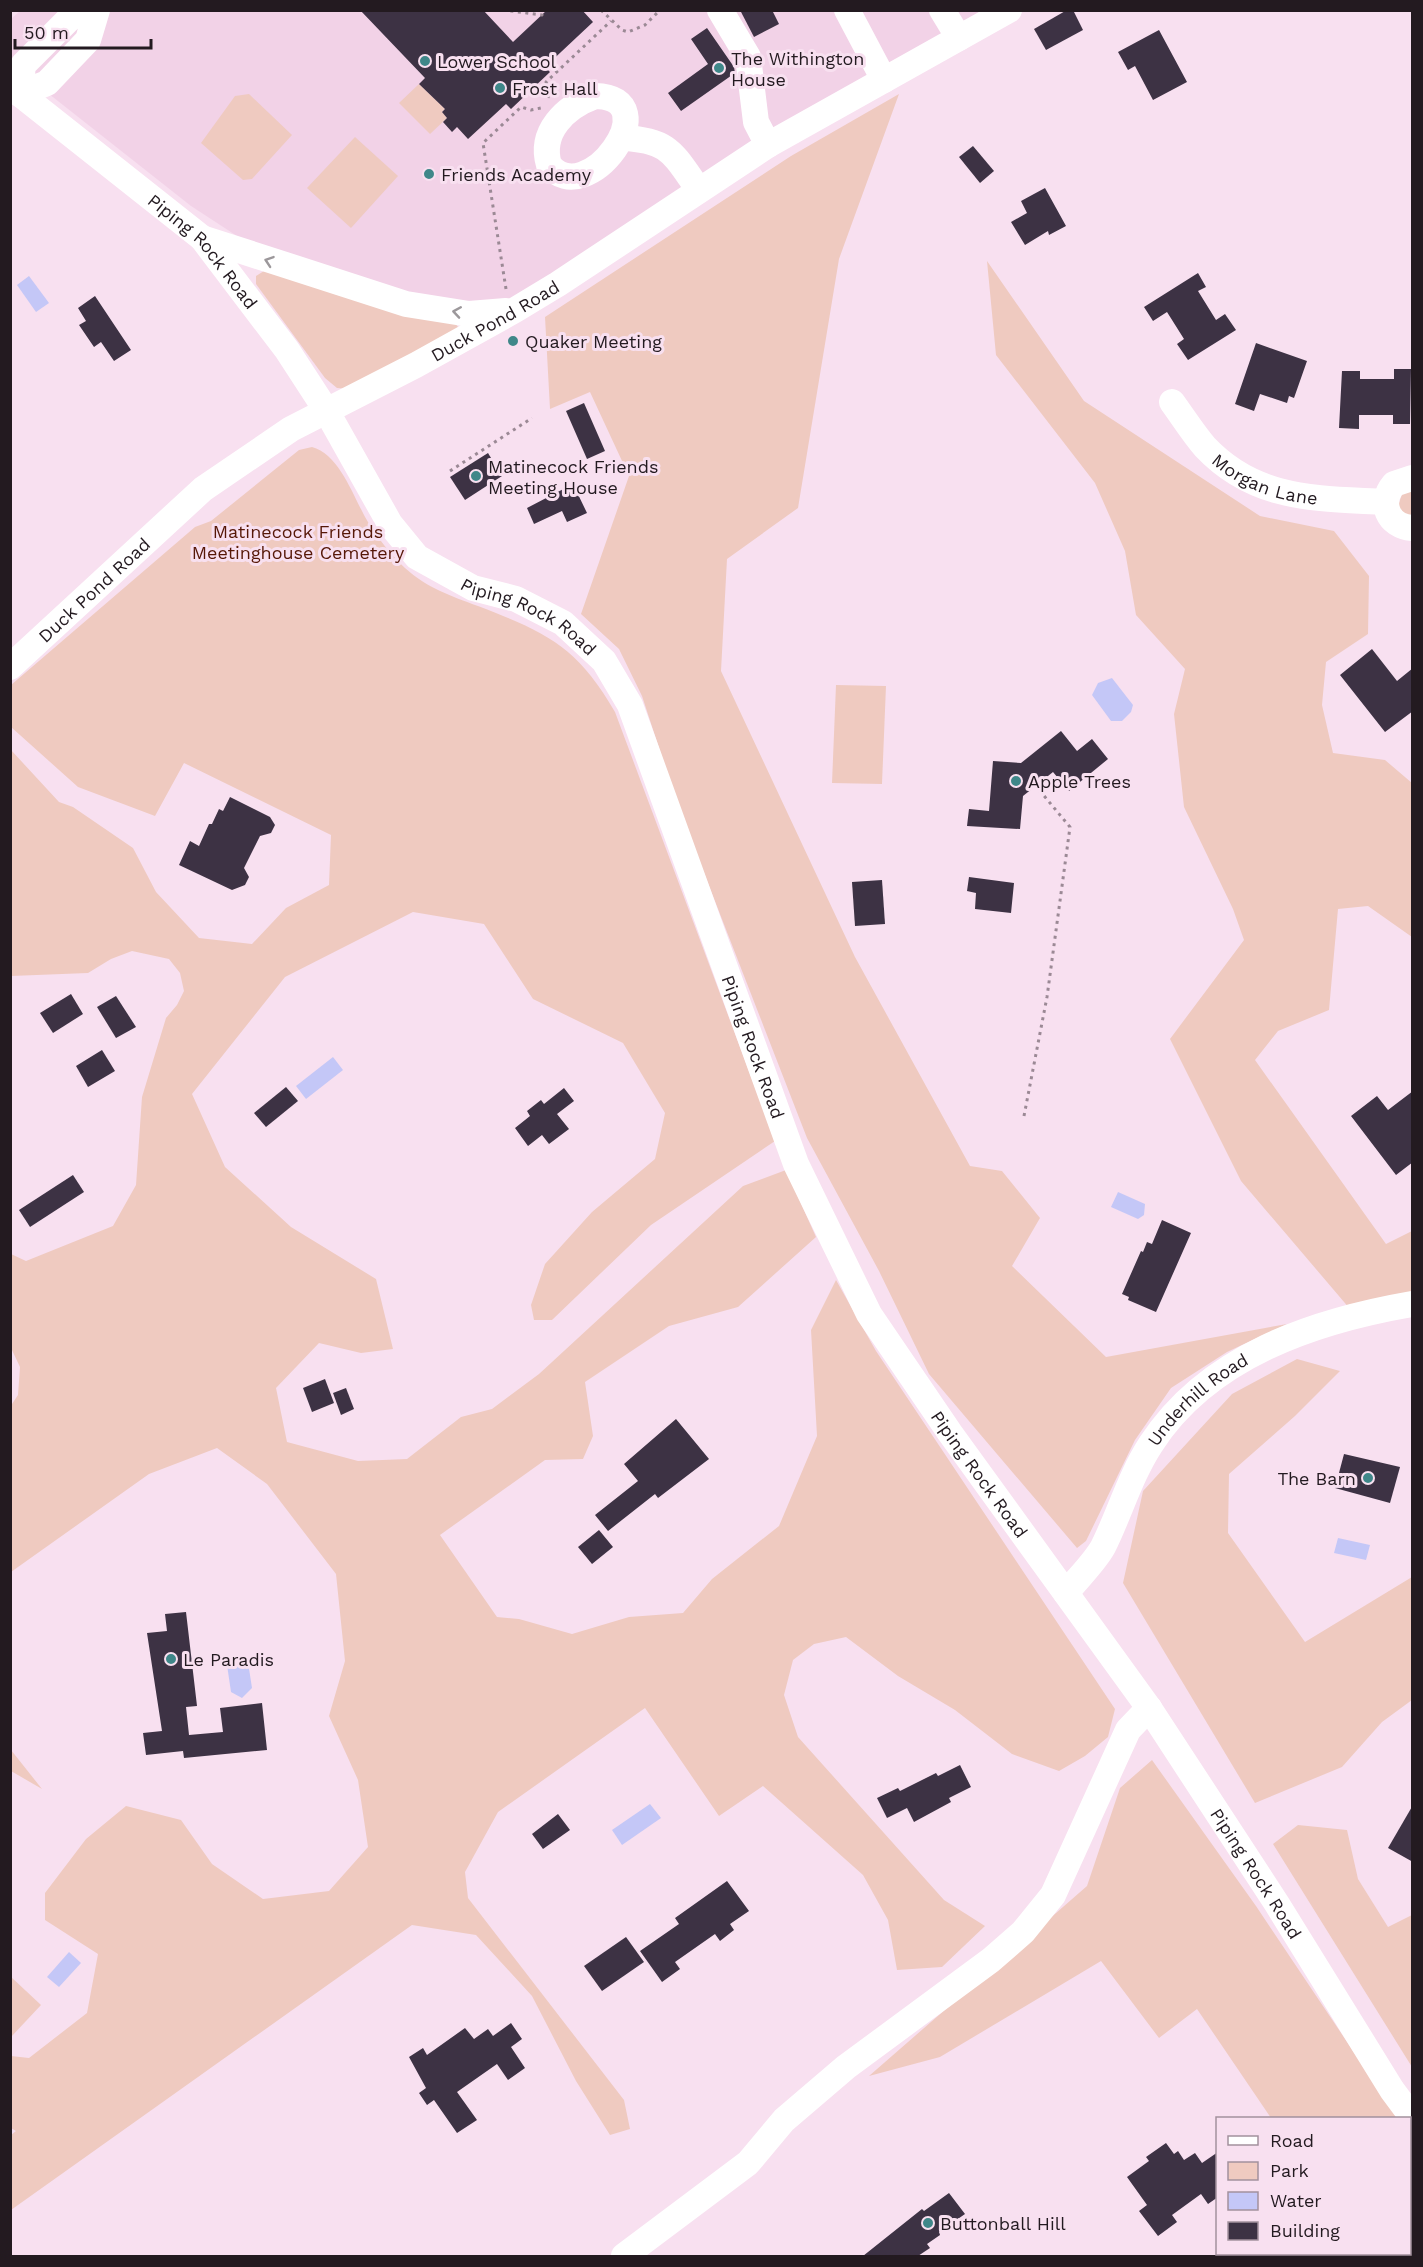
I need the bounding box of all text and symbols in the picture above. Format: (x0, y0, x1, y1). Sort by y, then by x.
scale bar (15, 12, 152, 50)
text: 50 m (24, 22, 69, 43)
place label: The Withington House (731, 48, 865, 90)
place label: Lower School (437, 51, 557, 72)
marker: Lower School (418, 54, 432, 68)
marker: The Withington House (712, 61, 726, 75)
place label: Frost Hall (512, 78, 598, 99)
marker: Frost Hall (493, 81, 507, 95)
place label: Friends Academy (441, 164, 592, 185)
marker: Friends Academy (422, 167, 436, 181)
street label: Piping Rock Road (144, 189, 262, 313)
one-way arrow (265, 255, 275, 268)
street label: Duck Pond Road (427, 275, 563, 365)
one-way arrow (452, 307, 462, 319)
place label: Quaker Meeting (525, 331, 662, 352)
marker: Quaker Meeting (506, 334, 520, 348)
street label: Morgan Lane (1208, 449, 1319, 508)
place label: Matinecock Friends Meeting House (488, 456, 659, 498)
marker: Matinecock Friends Meeting House (469, 469, 483, 483)
park label: Matinecock Friends Meetinghouse Cemetery (192, 521, 405, 563)
street label: Duck Pond Road (34, 533, 154, 646)
street label: Piping Rock Road (457, 573, 601, 659)
place label: Apple Trees (1028, 771, 1131, 792)
marker: Apple Trees (1009, 774, 1023, 788)
street label: Piping Rock Road (718, 972, 789, 1121)
street label: Underhill Road (1143, 1349, 1251, 1450)
street label: Piping Rock Road (927, 1406, 1032, 1541)
place label: The Barn (1277, 1468, 1356, 1489)
marker: The Barn (1361, 1471, 1375, 1485)
place label: Le Paradis (183, 1649, 274, 1670)
marker: Le Paradis (164, 1652, 178, 1666)
street label: Piping Rock Road (1207, 1804, 1306, 1942)
legend (1216, 2117, 1411, 2255)
text: Road (1270, 2130, 1314, 2151)
text: Park (1270, 2160, 1309, 2181)
text: Water (1270, 2190, 1322, 2211)
place label: Buttonball Hill (940, 2213, 1066, 2234)
marker: Buttonball Hill (921, 2216, 935, 2230)
text: Building (1270, 2220, 1340, 2241)

